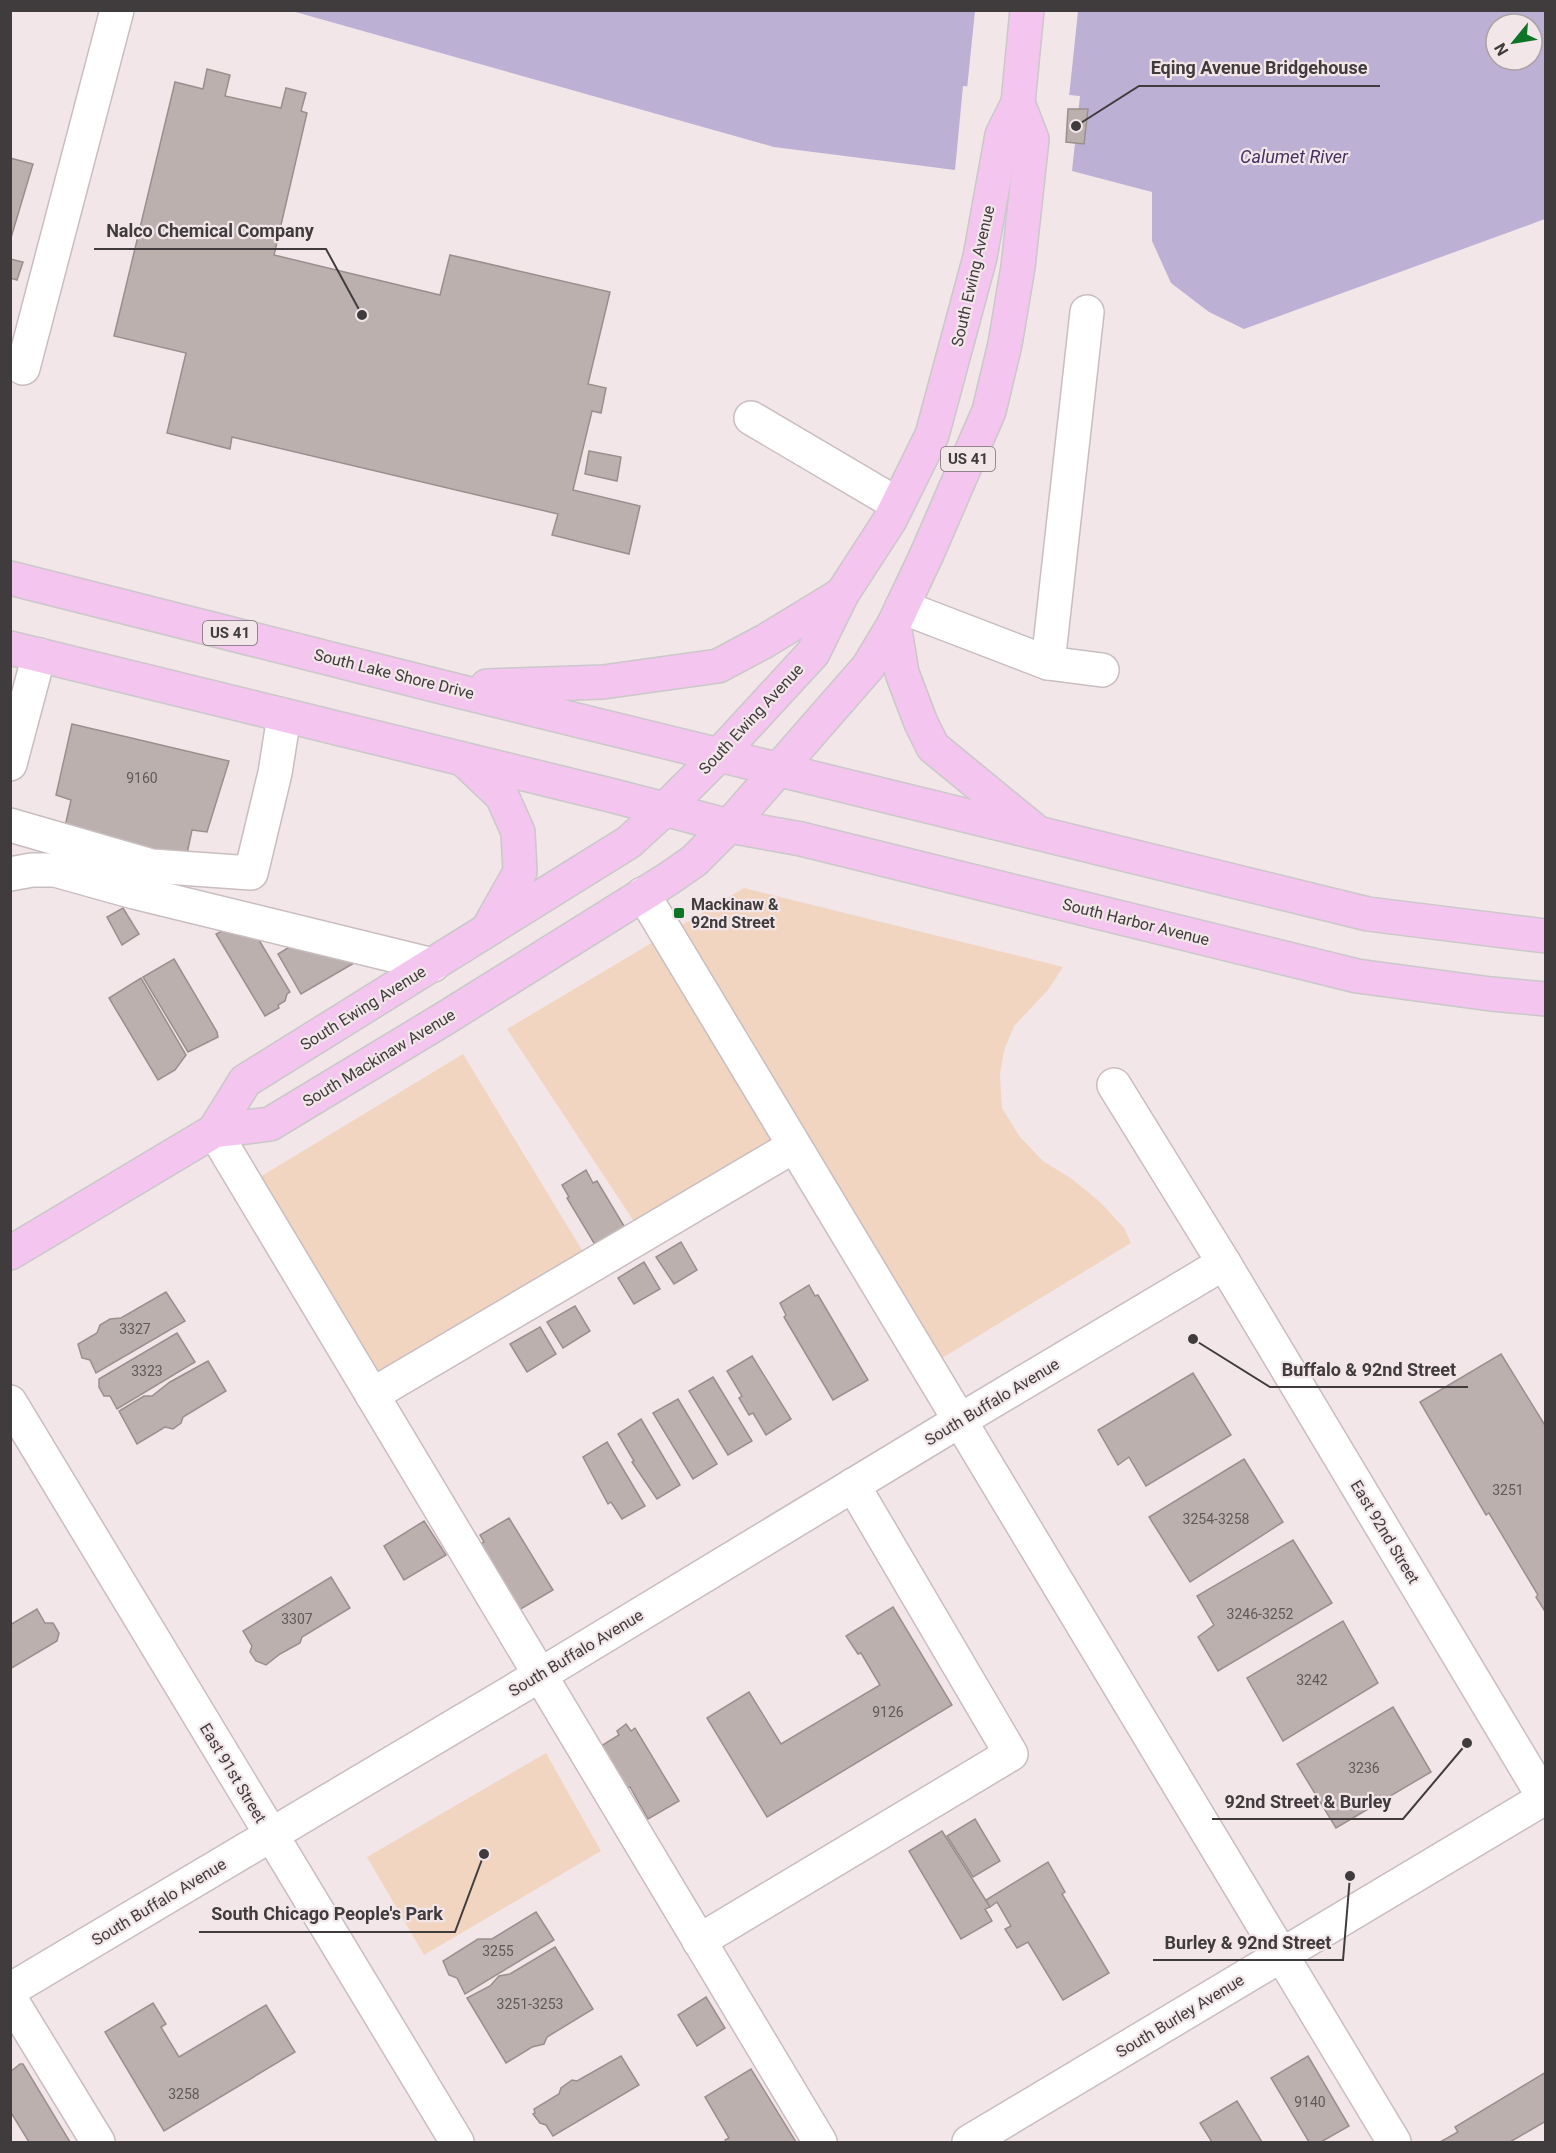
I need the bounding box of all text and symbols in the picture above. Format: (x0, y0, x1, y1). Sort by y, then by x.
north arrow (1484, 12, 1544, 72)
text: N (1490, 40, 1512, 59)
callout: Eqing Avenue Bridgehouse (1139, 50, 1380, 86)
text: Eqing Avenue Bridgehouse (1151, 57, 1368, 78)
water label: Calumet River (1240, 146, 1349, 167)
street label: South Ewing Avenue (948, 204, 998, 348)
callout: Nalco Chemical Company (94, 213, 326, 249)
text: Nalco Chemical Company (106, 220, 315, 241)
road number: US 41 (941, 447, 995, 471)
road number: US 41 (203, 621, 257, 645)
street label: South Lake Shore Drive (312, 645, 476, 703)
street label: South Ewing Avenue (695, 660, 807, 778)
house number: 9160 (126, 770, 158, 786)
place label: Mackinaw & 92nd Street (691, 895, 779, 932)
street label: South Harbor Avenue (1061, 895, 1211, 949)
marker: Mackinaw & 92nd Street (672, 906, 686, 920)
street label: South Ewing Avenue (297, 962, 429, 1054)
street label: South Mackinaw Avenue (299, 1005, 459, 1111)
house number: 3327 (119, 1321, 151, 1337)
callout: Buffalo & 92nd Street (1270, 1351, 1468, 1387)
street label: South Buffalo Avenue (921, 1354, 1063, 1450)
text: Buffalo & 92nd Street (1282, 1359, 1456, 1380)
house number: 3323 (131, 1363, 163, 1379)
street label: East 92nd Street (1347, 1477, 1423, 1587)
house number: 3251 (1492, 1482, 1524, 1498)
house number: 3254-3258 (1183, 1511, 1250, 1527)
street label: South Buffalo Avenue (505, 1605, 647, 1701)
house number: 3246-3252 (1227, 1606, 1294, 1622)
house number: 3307 (281, 1611, 313, 1627)
house number: 3242 (1296, 1672, 1328, 1688)
house number: 9126 (872, 1704, 904, 1720)
street label: East 91st Street (196, 1720, 270, 1826)
house number: 3236 (1348, 1760, 1380, 1776)
callout: 92nd Street & Burley (1212, 1783, 1403, 1819)
text: 92nd Street & Burley (1225, 1791, 1392, 1812)
street label: South Buffalo Avenue (88, 1854, 230, 1950)
callout: South Chicago People's Park (199, 1896, 455, 1932)
text: South Chicago People's Park (211, 1903, 443, 1924)
callout: Burley & 92nd Street (1153, 1924, 1343, 1960)
text: Burley & 92nd Street (1165, 1932, 1331, 1953)
house number: 3255 (482, 1943, 514, 1959)
street label: South Burley Avenue (1113, 1970, 1247, 2062)
house number: 3251-3253 (497, 1996, 563, 2012)
house number: 3258 (168, 2086, 200, 2102)
house number: 9140 (1294, 2094, 1326, 2110)

